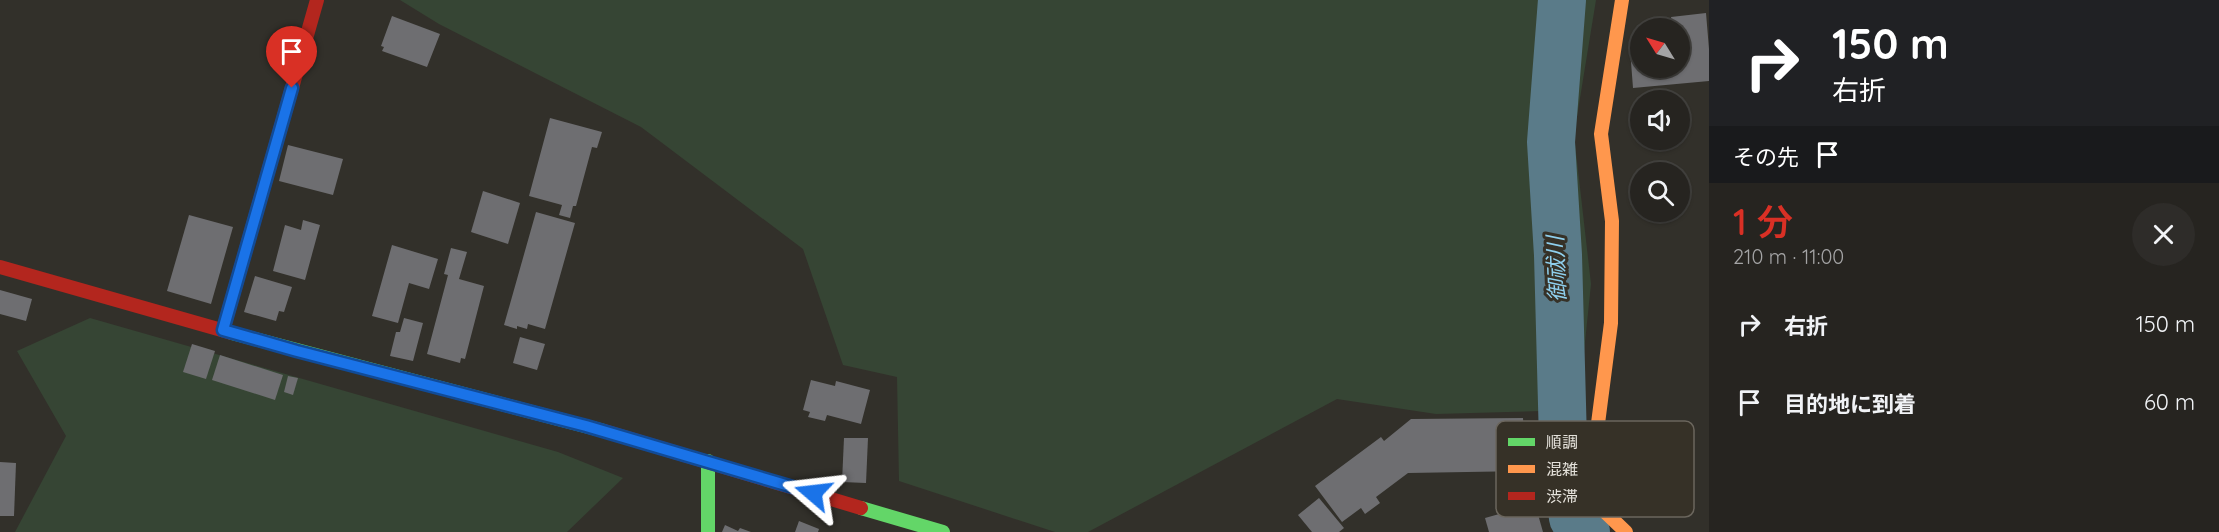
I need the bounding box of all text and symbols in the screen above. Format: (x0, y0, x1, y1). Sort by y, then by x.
text: 150 m (1832, 17, 1949, 70)
north arrow (1630, 18, 1690, 78)
map controls (1630, 18, 1690, 222)
icon: right (1733, 24, 1811, 102)
pin (266, 26, 317, 88)
icon: arrive (275, 35, 308, 68)
text: 右折 (1832, 73, 1886, 107)
button: sound (1630, 90, 1690, 150)
icon: arrive (1811, 138, 1844, 171)
text: その先 (1733, 143, 1799, 171)
button: search (1630, 162, 1690, 222)
text: 1 分 (1733, 199, 1793, 244)
button: close (2132, 203, 2195, 266)
water label: 御祓川 (1541, 234, 1571, 302)
text: 210 m · 11:00 (1733, 244, 1844, 269)
icon: right (1733, 308, 1766, 341)
text: 150 m (2136, 310, 2195, 338)
text: 右折 (1784, 312, 1828, 340)
icon: arrive (1733, 386, 1766, 419)
text: 60 m (2144, 388, 2195, 416)
text: 目的地に到着 (1784, 390, 1916, 418)
legend (1496, 421, 1694, 517)
text: 順調 (1546, 432, 1578, 452)
text: 混雑 (1546, 459, 1578, 479)
position arrow (781, 461, 845, 525)
text: 渋滞 (1546, 486, 1578, 506)

